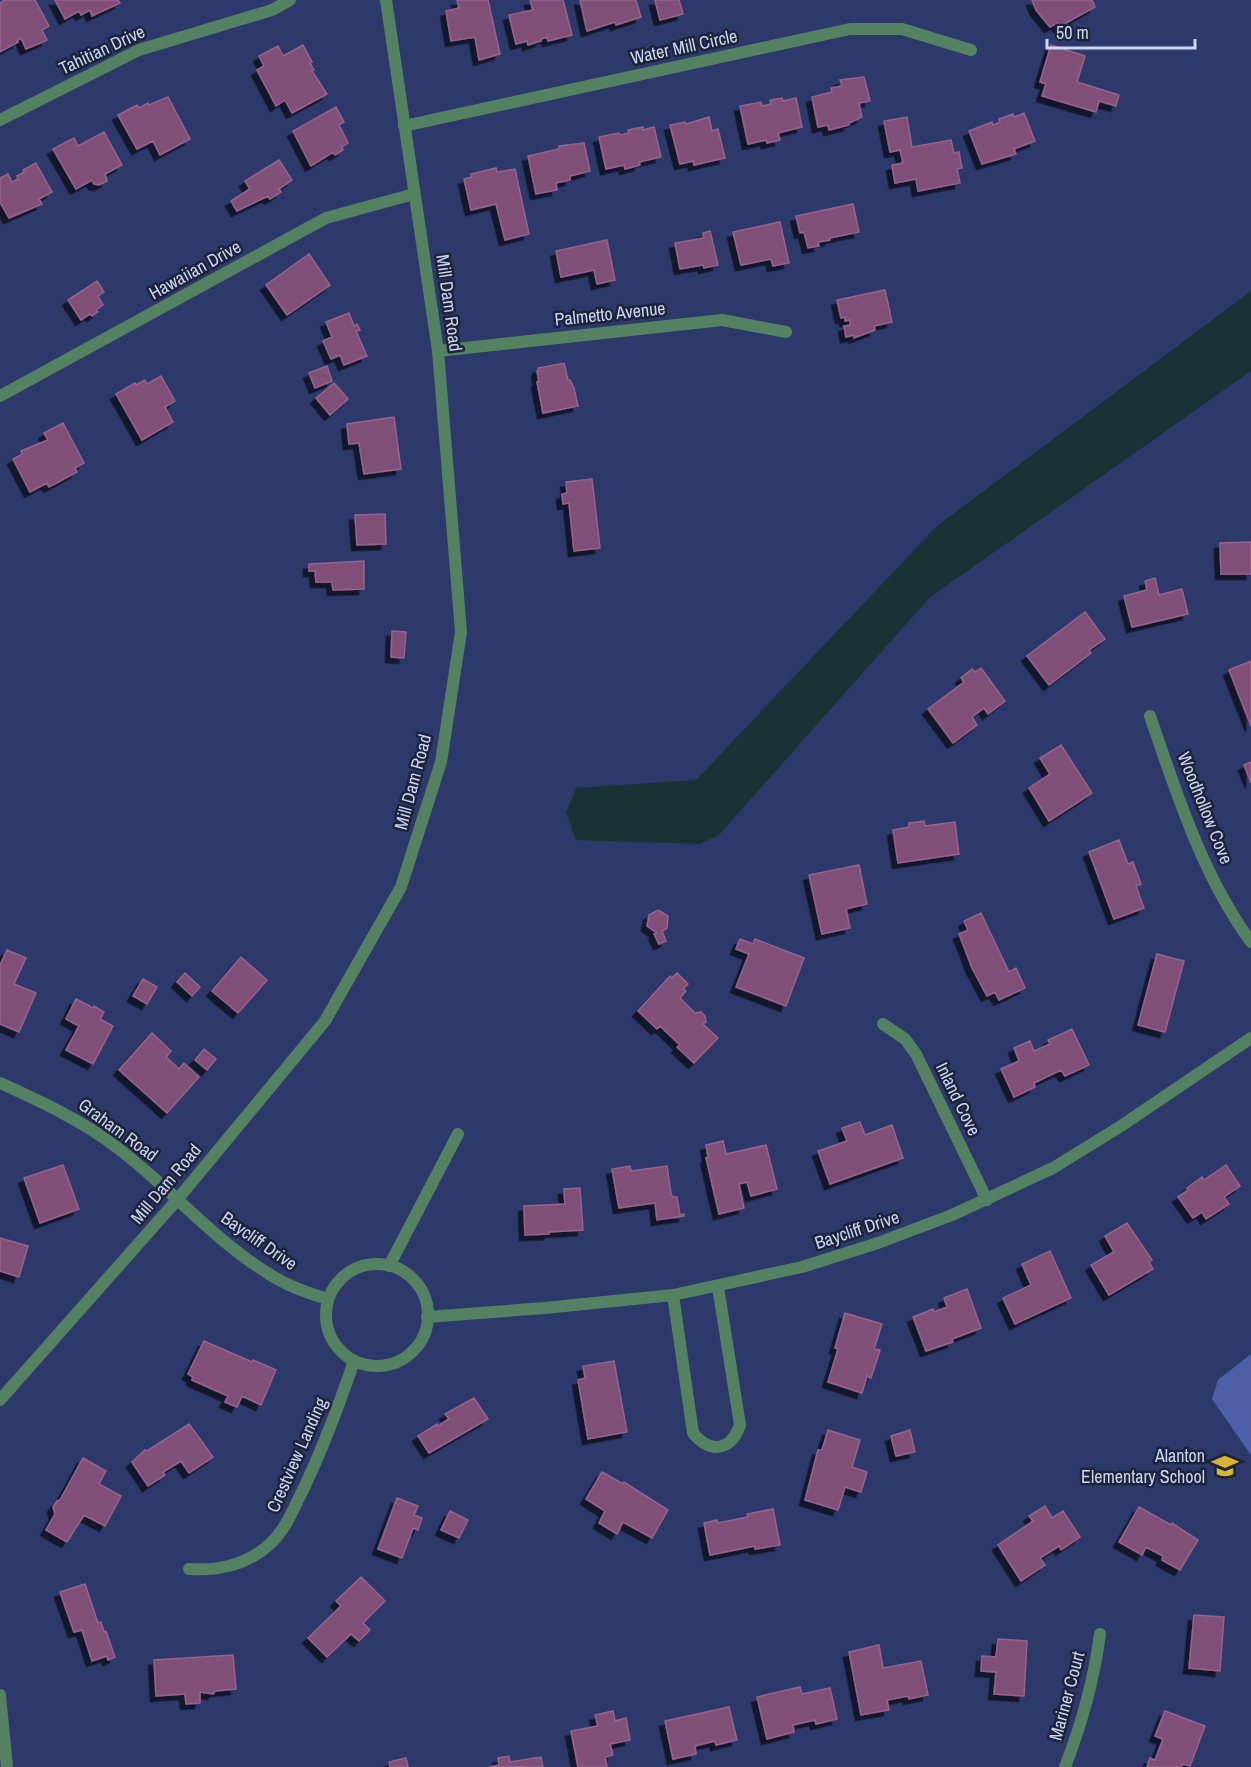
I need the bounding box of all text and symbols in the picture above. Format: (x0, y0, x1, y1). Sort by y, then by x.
scale bar (1047, 12, 1196, 50)
street label: Tahitian Drive (55, 19, 149, 80)
text: 50 m (1056, 20, 1089, 45)
street label: Water Mill Circle (628, 23, 740, 70)
street label: Hawaiian Drive (144, 234, 245, 305)
street label: Mill Dam Road (430, 253, 469, 353)
street label: Palmetto Avenue (553, 295, 667, 332)
street label: Mill Dam Road (388, 731, 437, 832)
street label: Woodhollow Cove (1172, 748, 1239, 868)
street label: Inland Cove (930, 1058, 987, 1140)
street label: Graham Road (73, 1092, 163, 1167)
street label: Mill Dam Road (125, 1138, 207, 1229)
street label: Baycliff Drive (811, 1204, 902, 1255)
street label: Baycliff Drive (216, 1205, 302, 1276)
street label: Crestview Landing (260, 1393, 333, 1516)
place label: Alanton Elementary School (1081, 1443, 1205, 1489)
school or university icon: Alanton Elementary School (1210, 1451, 1240, 1481)
street label: Mariner Court (1043, 1649, 1090, 1743)

